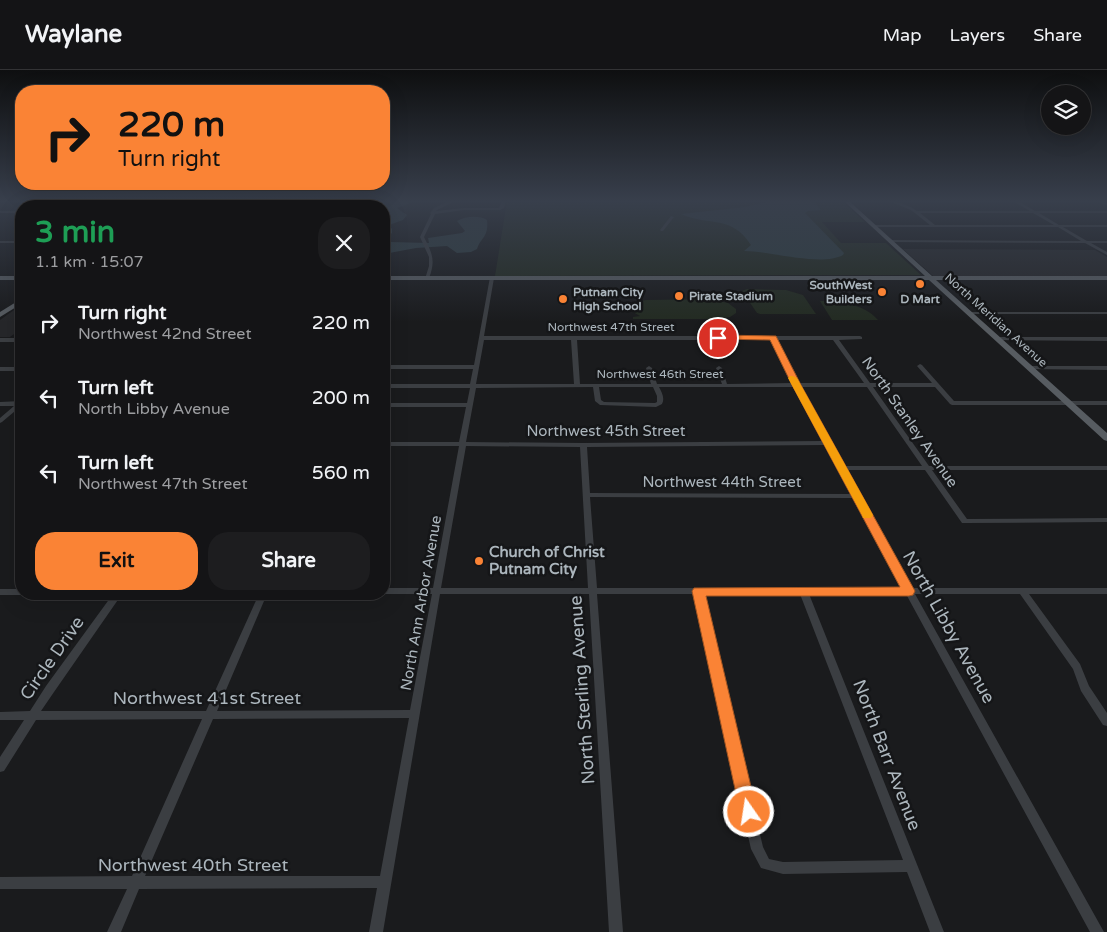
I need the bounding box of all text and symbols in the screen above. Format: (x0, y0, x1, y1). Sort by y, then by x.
text: Waylane (25, 20, 122, 49)
text: Map (883, 24, 922, 46)
text: Layers (950, 24, 1005, 46)
text: Share (1033, 24, 1082, 46)
map controls (1041, 85, 1091, 135)
button: layers (1041, 85, 1091, 135)
text: 220 m (118, 104, 225, 146)
icon: right (35, 105, 100, 170)
text: Turn right (118, 146, 220, 172)
text: 3 min (35, 214, 115, 251)
button: close (318, 217, 370, 269)
text: 1.1 km · 15:07 (35, 252, 144, 272)
street label: North Meridian Avenue (942, 270, 1050, 370)
place label: SouthWest Builders (809, 278, 872, 306)
marker: D Mart (914, 278, 926, 290)
place label: Putnam City High School (573, 285, 644, 314)
marker: SouthWest Builders (876, 286, 888, 298)
place label: Pirate Stadium (689, 289, 773, 303)
marker: Pirate Stadium (673, 290, 685, 302)
place label: D Mart (900, 292, 940, 306)
marker: Putnam City High School (557, 293, 569, 305)
text: Turn right (78, 302, 166, 324)
icon: right (35, 309, 63, 337)
text: 220 m (312, 312, 370, 334)
pin (697, 317, 739, 359)
street label: Northwest 47th Street (547, 320, 675, 334)
text: Northwest 42nd Street (78, 324, 252, 344)
icon: arrive (704, 324, 732, 352)
street label: North Stanley Avenue (858, 353, 962, 491)
street label: Northwest 46th Street (596, 367, 724, 381)
text: Turn left (78, 377, 154, 399)
icon: left (35, 384, 63, 412)
text: 200 m (312, 387, 370, 409)
text: North Libby Avenue (78, 399, 230, 419)
street label: Northwest 45th Street (527, 422, 686, 440)
text: Turn left (78, 452, 154, 474)
icon: left (35, 459, 63, 487)
text: 560 m (312, 462, 370, 484)
street label: Northwest 44th Street (643, 473, 802, 491)
text: Northwest 47th Street (78, 474, 248, 494)
street label: North Ann Arbor Avenue (397, 514, 445, 692)
button: Exit (35, 532, 198, 590)
button: Share (208, 532, 370, 590)
place label: Church of Christ Putnam City (489, 543, 605, 579)
street label: North Libby Avenue (898, 547, 1000, 707)
marker: Church of Christ Putnam City (473, 555, 485, 567)
street label: North Sterling Avenue (564, 595, 600, 785)
street label: Circle Drive (15, 612, 89, 704)
street label: North Barr Avenue (848, 676, 926, 834)
street label: Northwest 41st Street (113, 687, 301, 709)
position arrow (722, 785, 774, 837)
street label: Northwest 40th Street (98, 854, 288, 876)

